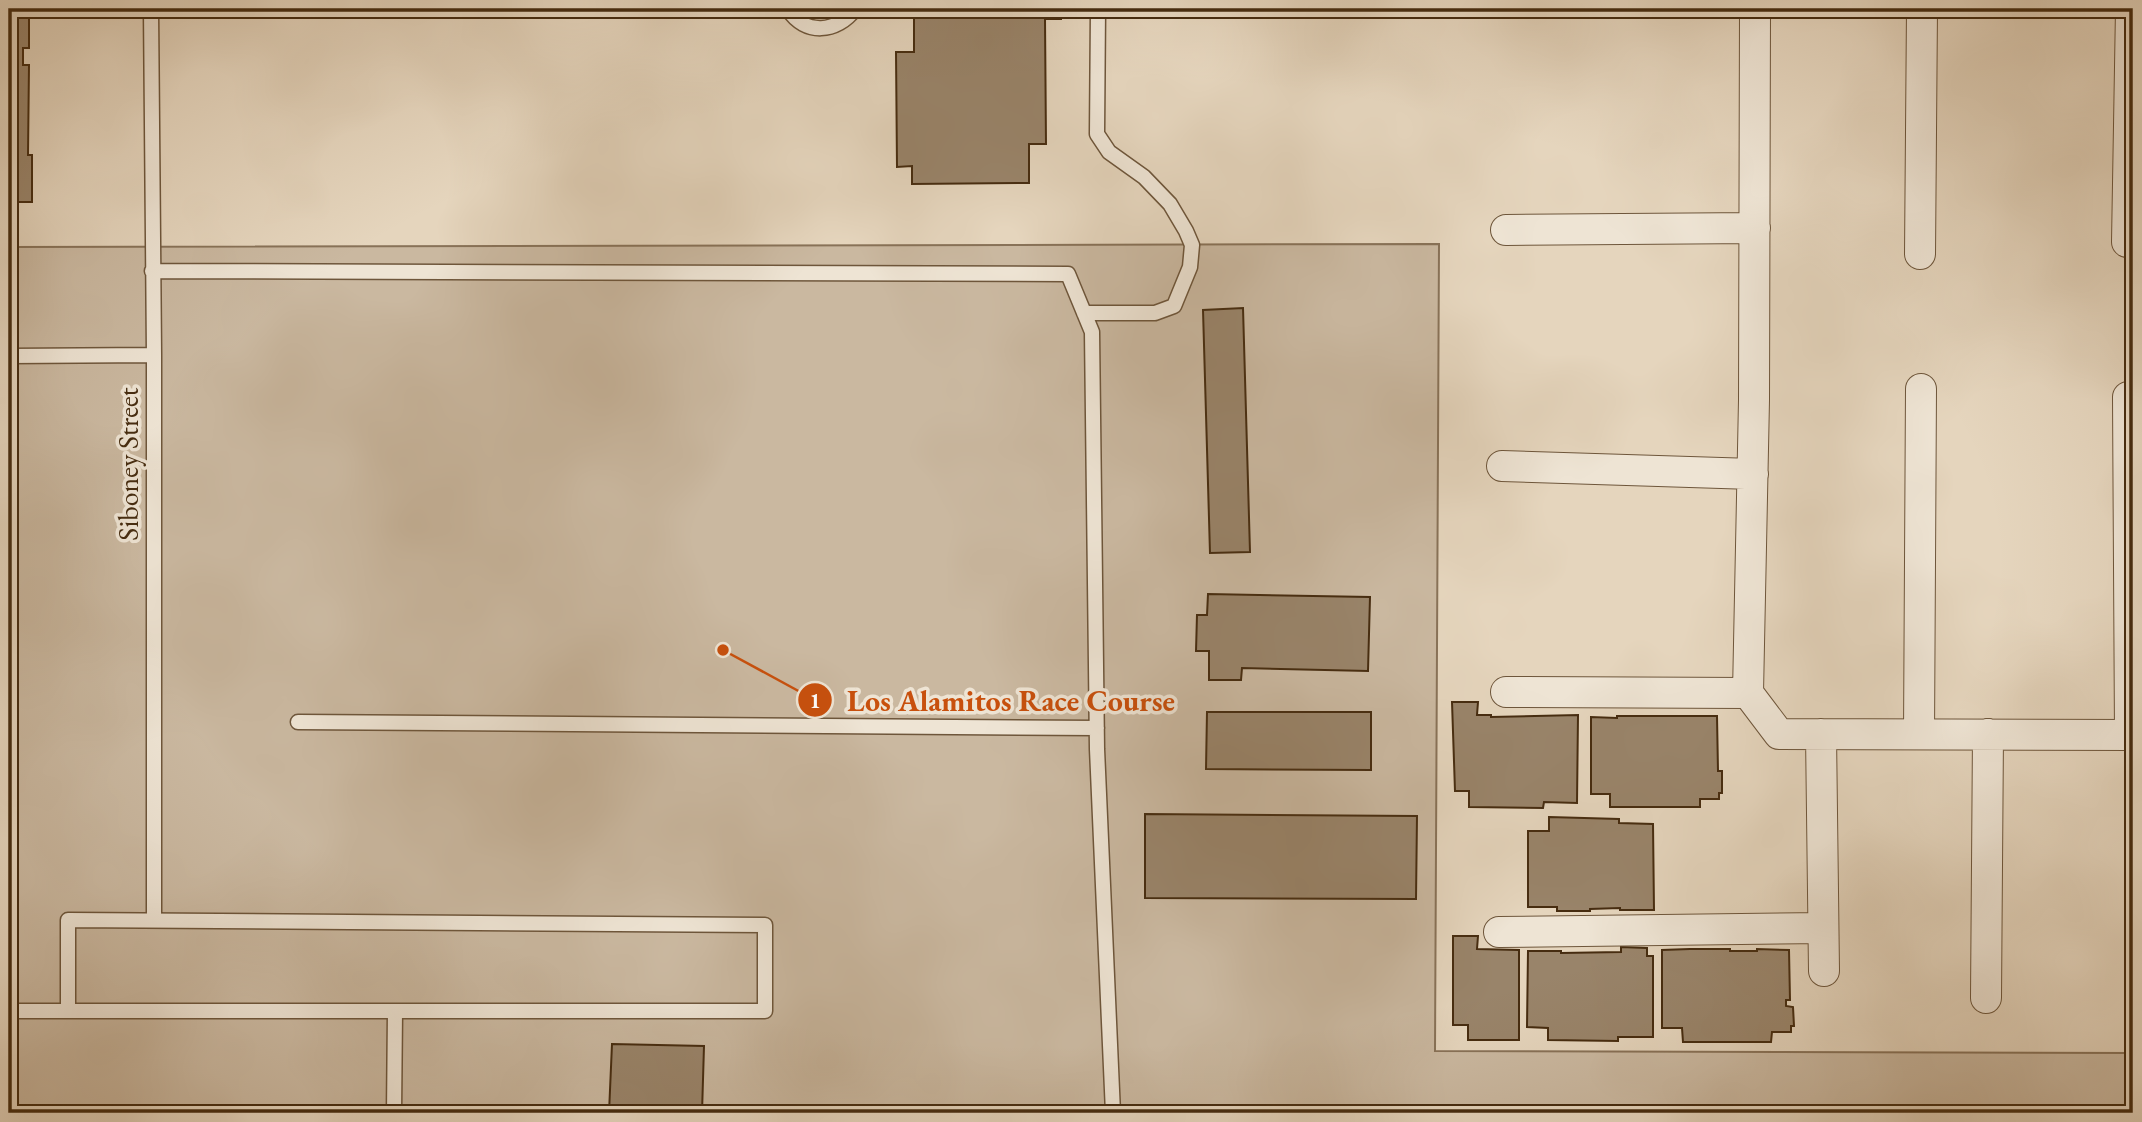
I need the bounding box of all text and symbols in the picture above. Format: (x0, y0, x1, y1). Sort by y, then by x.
street label: Siboney Street (110, 387, 146, 541)
callout: Los Alamitos Race Course (798, 675, 1189, 726)
text: Los Alamitos Race Course (847, 681, 1175, 720)
text: 1 (809, 687, 821, 714)

